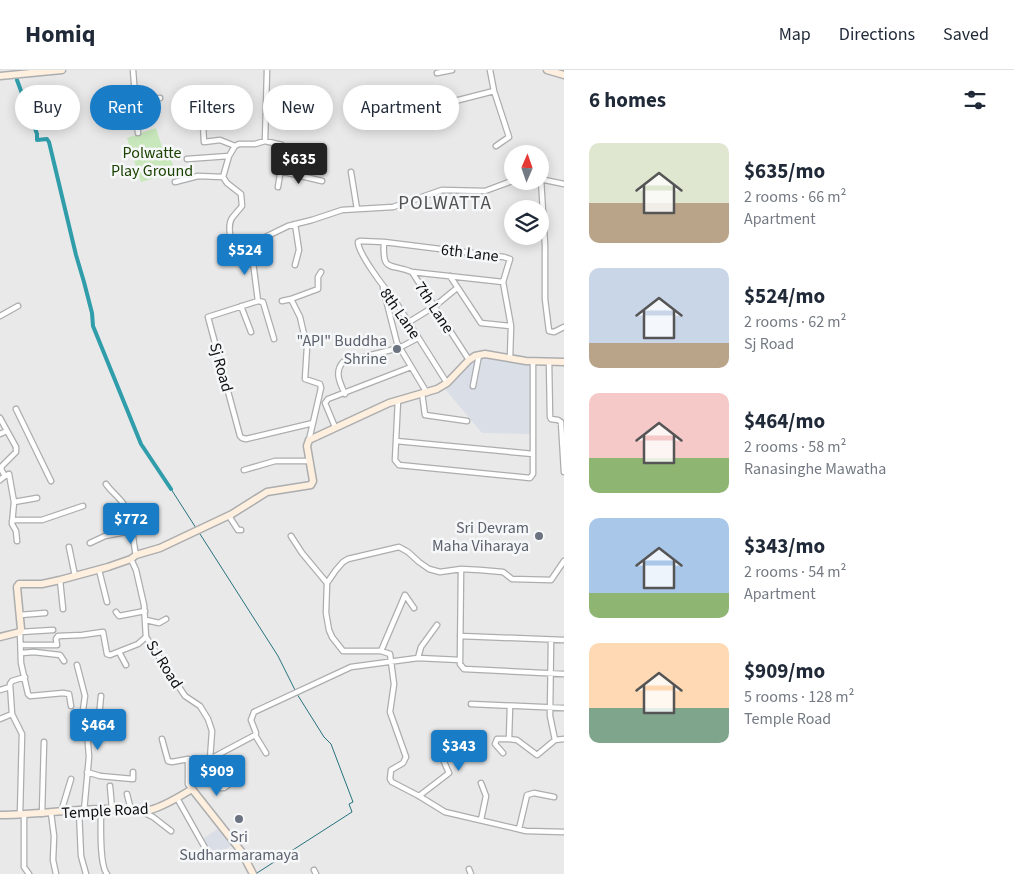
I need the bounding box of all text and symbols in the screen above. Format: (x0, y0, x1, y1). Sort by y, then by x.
text: Homiq (25, 17, 95, 52)
text: Map (779, 22, 811, 47)
text: Directions (839, 22, 915, 47)
text: Saved (943, 22, 989, 47)
chip: Buy (15, 85, 80, 130)
chip: Rent (90, 85, 161, 130)
chip: Filters (171, 85, 253, 130)
chip: New (263, 85, 333, 130)
chip: Apartment (343, 85, 459, 130)
text: 6 homes (589, 85, 666, 115)
icon: filters (961, 86, 989, 114)
park label: Polwatte Play Ground (111, 142, 193, 182)
pin: $635 (269, 142, 329, 185)
north arrow (504, 145, 549, 190)
map controls (504, 145, 549, 245)
text: $635 (282, 148, 316, 170)
text: $635/mo (744, 156, 825, 186)
icon: home (629, 163, 689, 223)
text: 2 rooms · 66 m² (744, 186, 846, 208)
district label: POLWATTA (398, 190, 492, 217)
button: layers (504, 200, 549, 245)
text: Apartment (744, 208, 816, 230)
pin: $524 (215, 234, 275, 276)
text: $524 (228, 239, 262, 261)
street label: 6th Lane (440, 239, 500, 267)
street label: 7th Lane (409, 277, 459, 338)
text: $524/mo (744, 281, 825, 311)
street label: 8th Lane (375, 284, 426, 344)
icon: home (629, 288, 689, 348)
text: 2 rooms · 62 m² (744, 311, 846, 333)
place label: "API" Buddha Shrine (296, 330, 387, 370)
text: Sj Road (744, 333, 794, 355)
street label: Sj Road (204, 340, 238, 394)
marker: "API" Buddha Shrine (391, 343, 403, 355)
text: $464/mo (744, 406, 825, 436)
icon: home (629, 413, 689, 473)
text: 2 rooms · 58 m² (744, 436, 846, 458)
text: Ranasinghe Mawatha (744, 458, 886, 480)
pin: $772 (101, 502, 161, 545)
text: $772 (114, 508, 148, 530)
place label: Sri Devram Maha Viharaya (432, 517, 529, 557)
marker: Sri Devram Maha Viharaya (533, 530, 545, 542)
text: $343/mo (744, 531, 825, 561)
icon: home (629, 538, 689, 598)
text: 2 rooms · 54 m² (744, 561, 846, 583)
text: Apartment (744, 583, 816, 605)
street label: SJ Road (141, 636, 188, 693)
text: $909/mo (744, 656, 825, 686)
icon: home (629, 663, 689, 723)
text: 5 rooms · 128 m² (744, 686, 854, 708)
pin: $464 (68, 708, 128, 751)
text: Temple Road (744, 708, 831, 730)
text: $464 (81, 714, 115, 736)
pin: $343 (429, 730, 489, 772)
text: $343 (442, 735, 476, 757)
pin: $909 (187, 754, 247, 797)
text: $909 (200, 760, 234, 782)
street label: Temple Road (61, 798, 149, 824)
marker: Sri Sudharmaramaya (233, 813, 245, 825)
place label: Sri Sudharmaramaya (179, 826, 299, 866)

